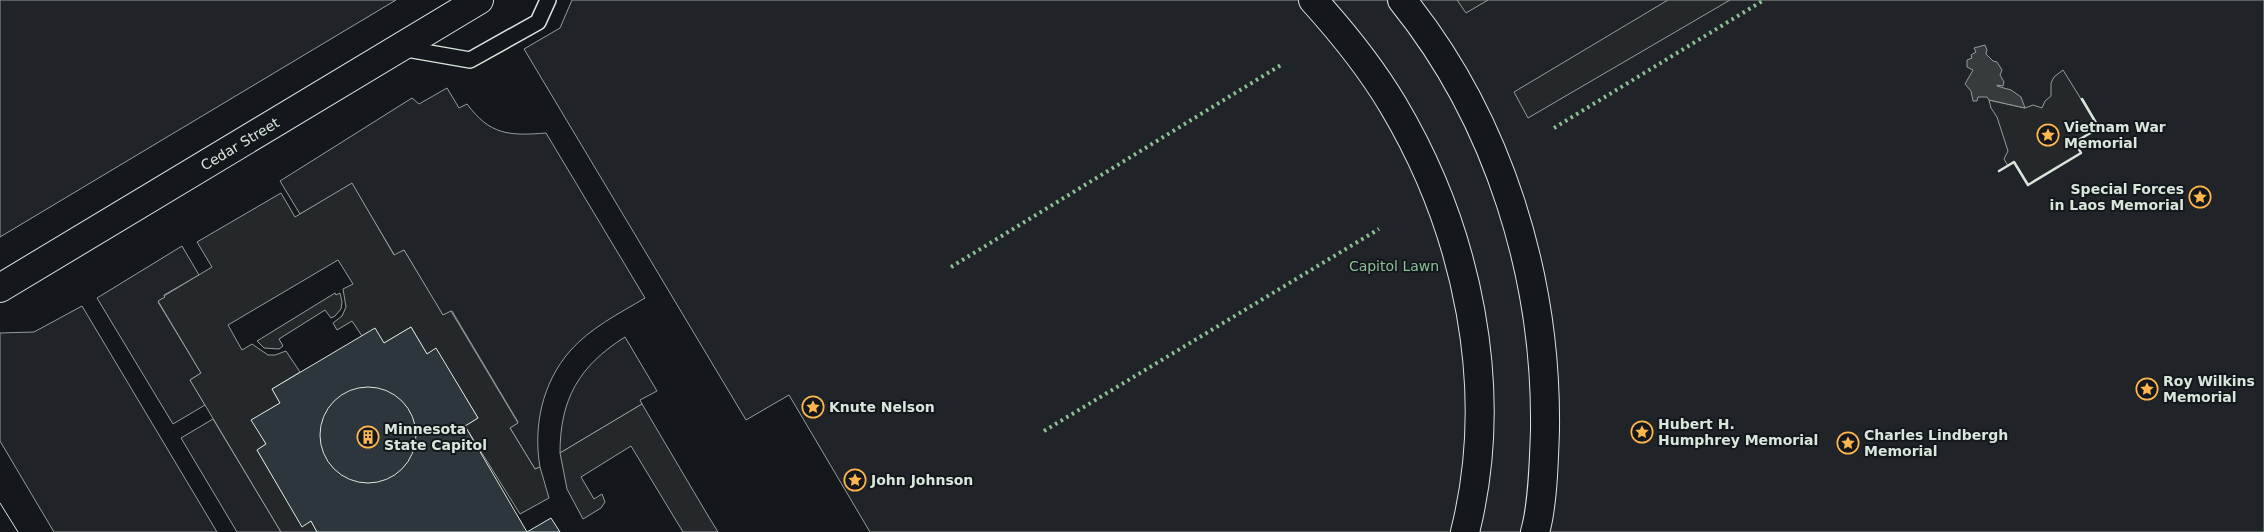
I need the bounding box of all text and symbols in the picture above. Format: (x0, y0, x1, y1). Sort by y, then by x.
street label: Cedar Street (198, 114, 283, 174)
place label: Vietnam War Memorial (2064, 119, 2166, 151)
place icon: Vietnam War Memorial (2036, 123, 2060, 147)
place label: Special Forces in Laos Memorial (2050, 181, 2184, 213)
place icon: Special Forces in Laos Memorial (2188, 185, 2212, 209)
park label: Capitol Lawn (1349, 258, 1439, 274)
place label: Roy Wilkins Memorial (2163, 373, 2255, 405)
place icon: Roy Wilkins Memorial (2135, 377, 2159, 401)
place icon: Knute Nelson (801, 395, 825, 419)
place label: Knute Nelson (829, 399, 935, 415)
place label: Hubert H. Humphrey Memorial (1658, 416, 1818, 448)
place icon: Hubert H. Humphrey Memorial (1630, 420, 1654, 444)
place label: Minnesota State Capitol (384, 421, 487, 453)
building icon: Minnesota State Capitol (356, 425, 380, 449)
place label: Charles Lindbergh Memorial (1864, 427, 2008, 459)
place icon: Charles Lindbergh Memorial (1836, 431, 1860, 455)
place icon: John Johnson (843, 468, 867, 492)
place label: John Johnson (870, 472, 973, 488)

